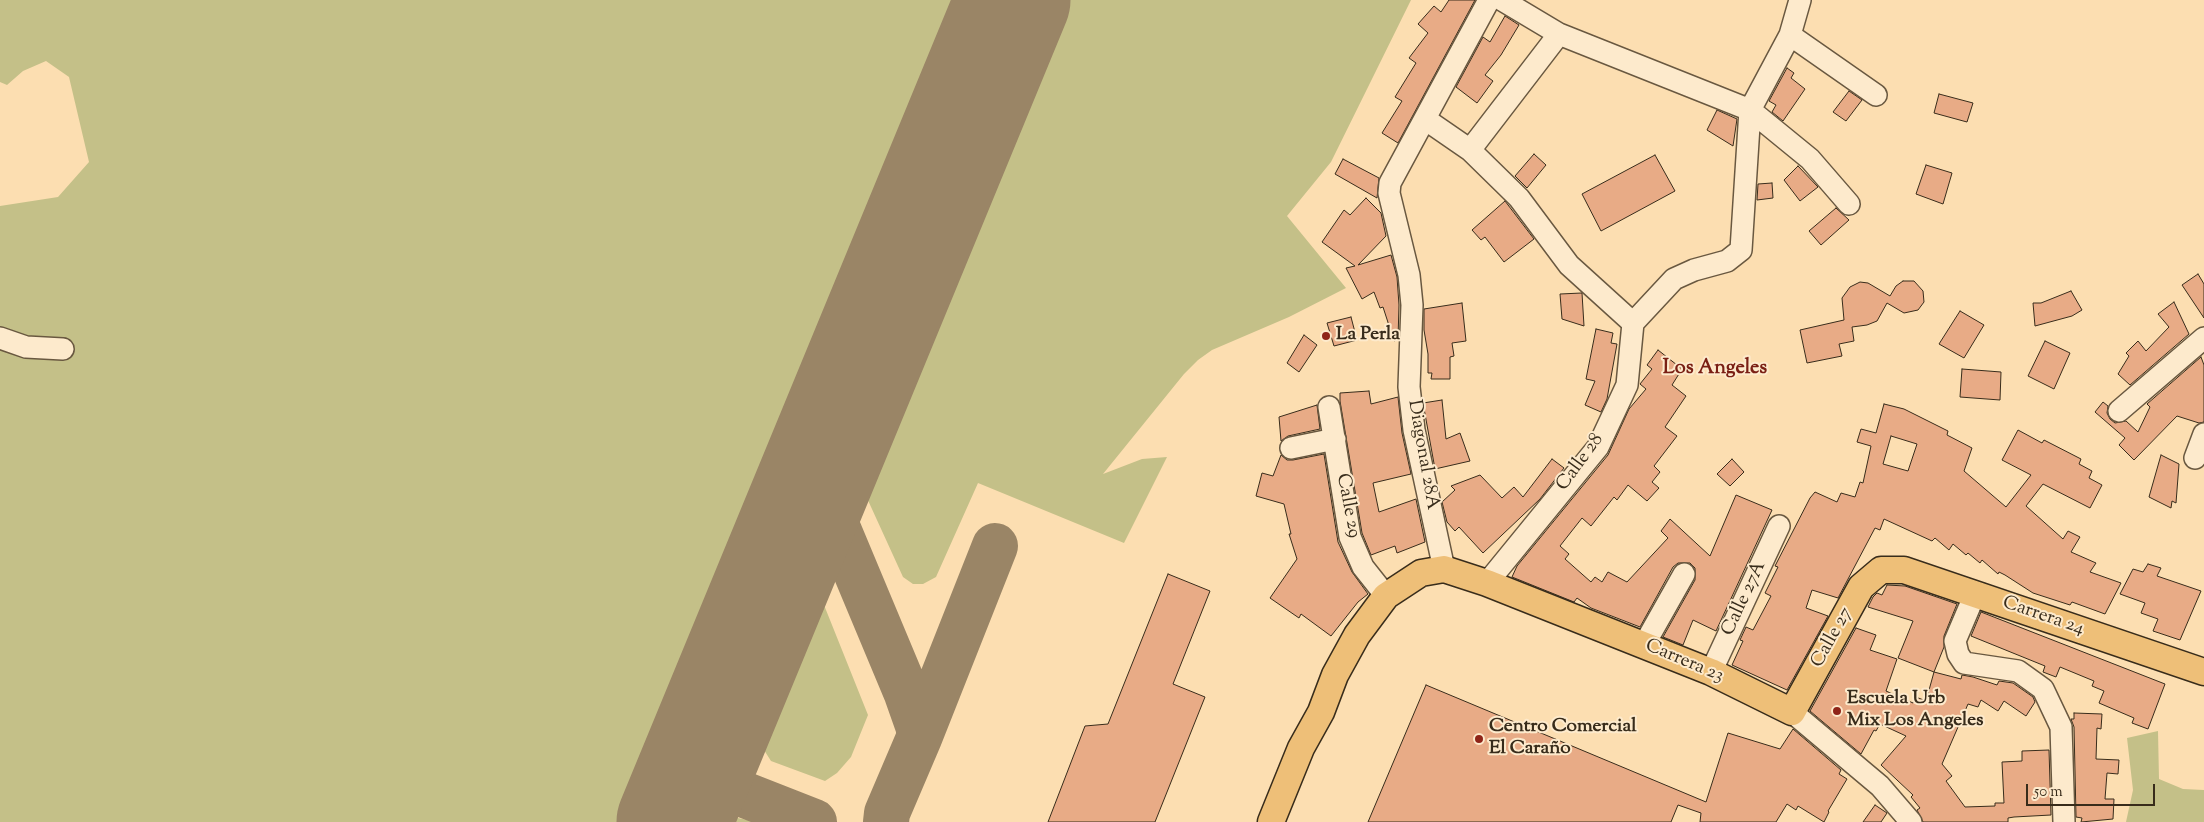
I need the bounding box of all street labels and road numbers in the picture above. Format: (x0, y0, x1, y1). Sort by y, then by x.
street label: Diagonal 28A (1401, 398, 1443, 512)
street label: Calle 28 (1553, 430, 1609, 496)
street label: Calle 29 (1330, 472, 1364, 540)
street label: Calle 27A (1718, 558, 1772, 640)
street label: Carrera 24 (1999, 592, 2087, 642)
street label: Calle 27 (1807, 604, 1859, 672)
street label: Carrera 23 (1641, 635, 1727, 689)

